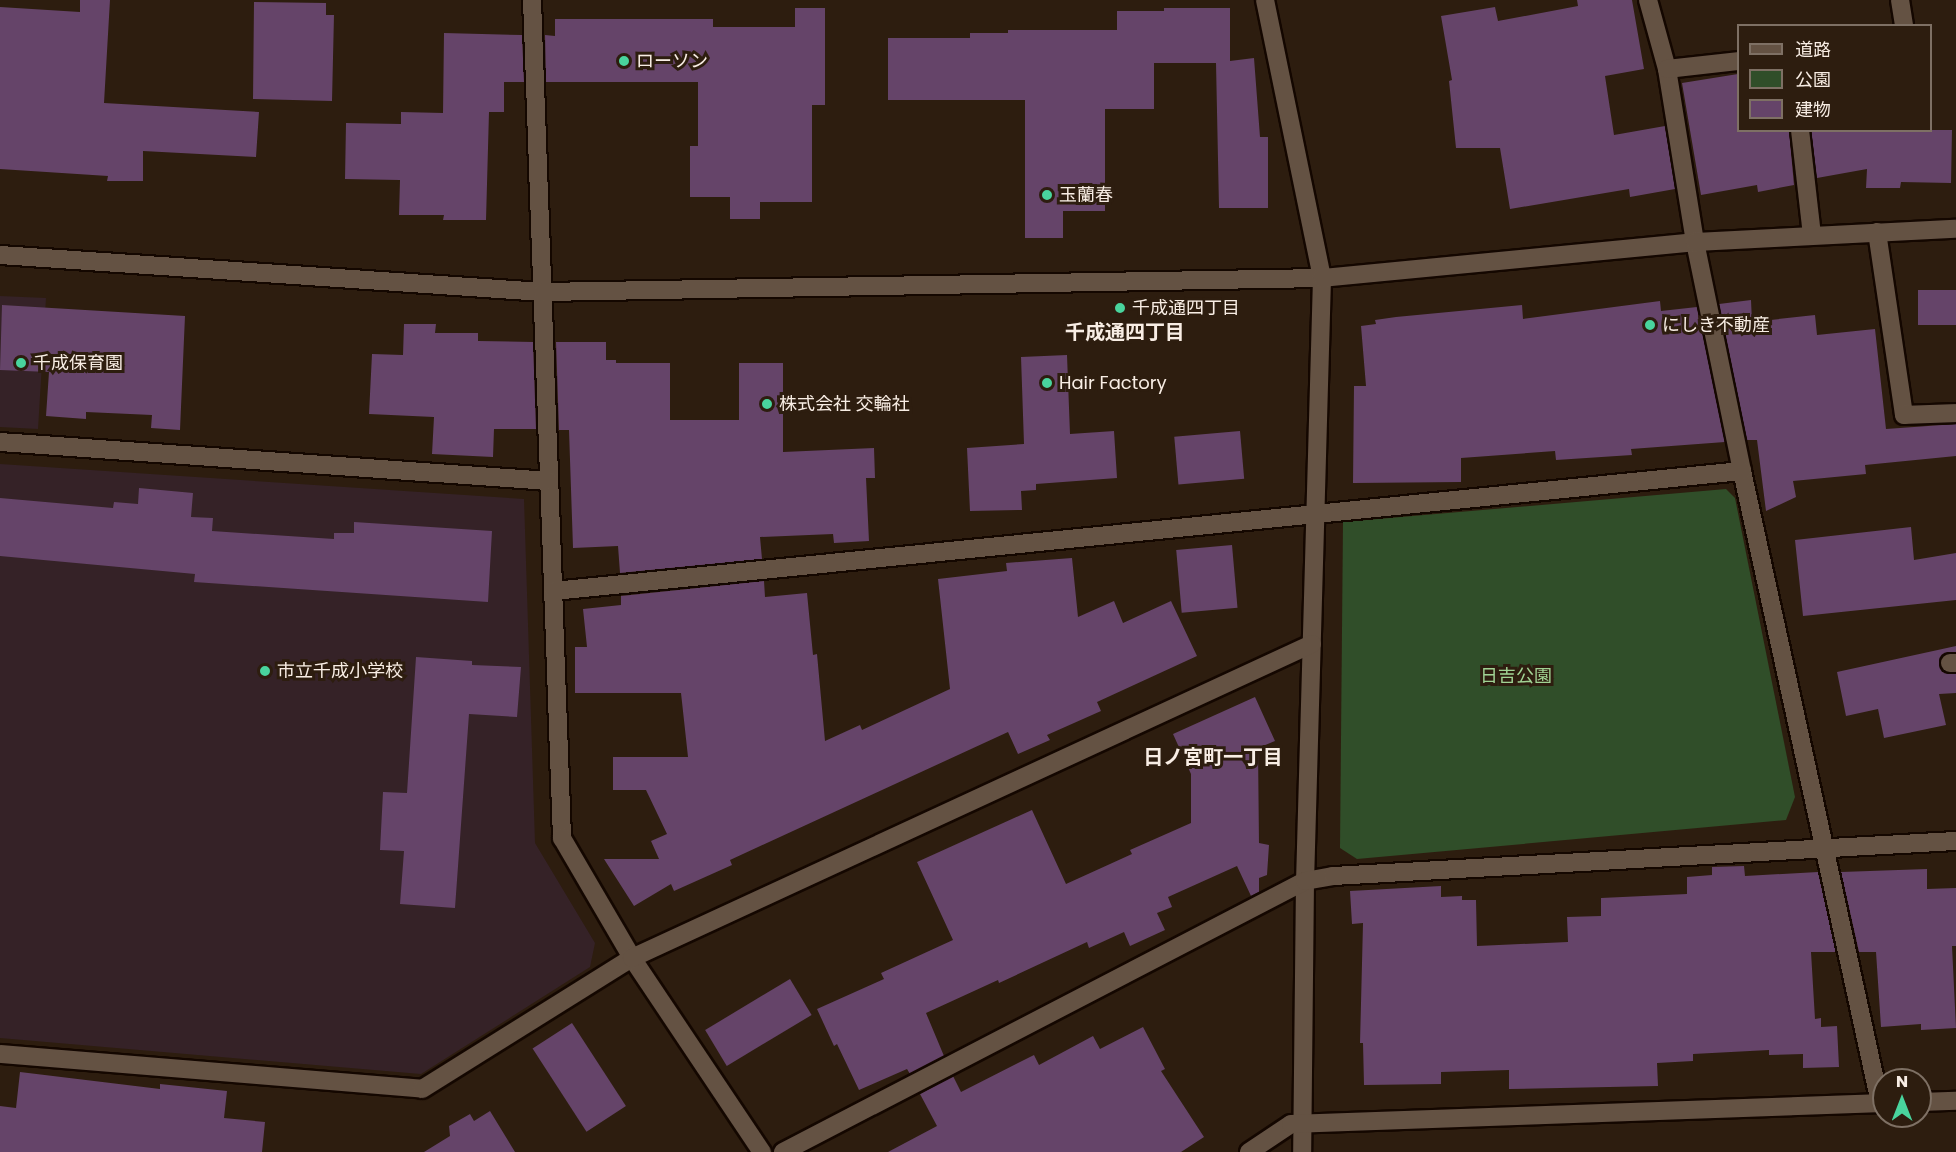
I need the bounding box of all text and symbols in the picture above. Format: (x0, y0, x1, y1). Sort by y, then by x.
legend (1737, 24, 1932, 132)
text: 道路 (1795, 37, 1831, 62)
place label: ローソン (636, 50, 708, 72)
marker: ローソン (617, 54, 631, 68)
text: 公園 (1795, 67, 1831, 92)
text: 建物 (1795, 97, 1831, 122)
place label: 玉蘭春 (1059, 184, 1113, 206)
marker: 玉蘭春 (1040, 188, 1054, 202)
place label: 千成通四丁目 (1132, 297, 1240, 319)
marker: 千成通四丁目 (1113, 301, 1127, 315)
place label: にしき不動産 (1662, 314, 1770, 336)
marker: にしき不動産 (1643, 318, 1657, 332)
district label: 千成通四丁目 (1065, 320, 1185, 344)
place label: 千成保育園 (33, 352, 123, 374)
marker: 千成保育園 (14, 356, 28, 370)
place label: Hair Factory (1059, 372, 1167, 394)
marker: Hair Factory (1040, 376, 1054, 390)
place label: 株式会社 交輪社 (779, 393, 910, 415)
marker: 株式会社 交輪社 (760, 397, 774, 411)
place label: 市立千成小学校 (277, 660, 403, 682)
marker: 市立千成小学校 (258, 664, 272, 678)
park label: 日吉公園 (1480, 665, 1552, 687)
district label: 日ノ宮町一丁目 (1143, 745, 1283, 769)
north arrow (1872, 1068, 1932, 1128)
text: N (1896, 1070, 1908, 1093)

